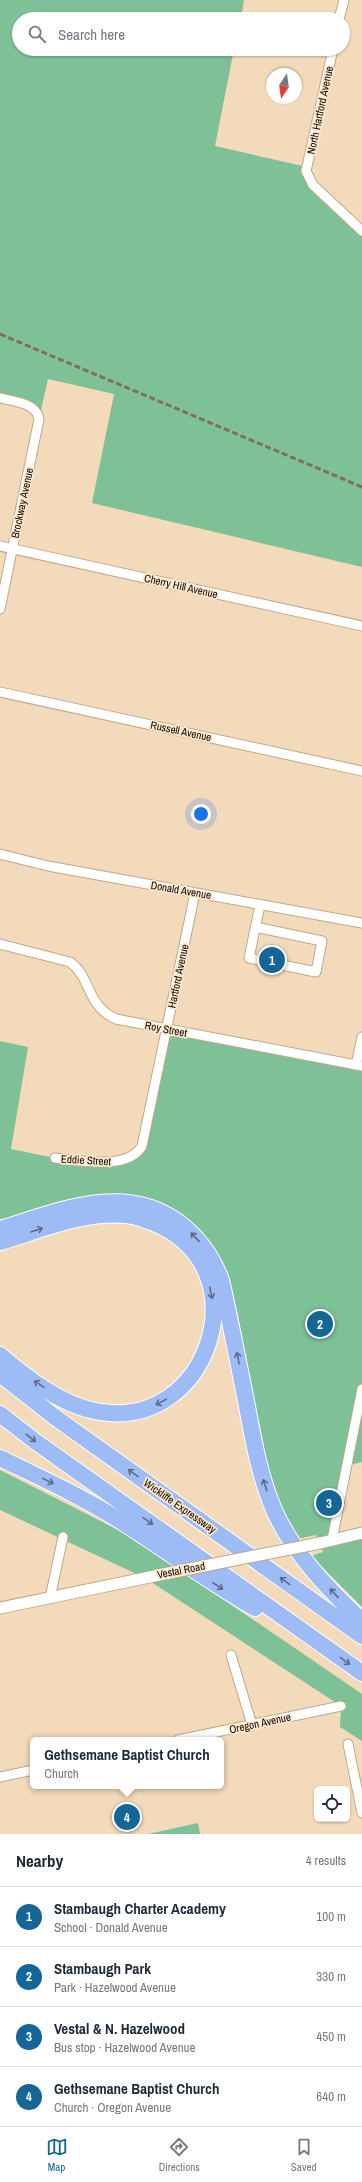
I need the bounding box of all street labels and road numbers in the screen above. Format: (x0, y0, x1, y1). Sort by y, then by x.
street label: North Hartford Avenue (304, 65, 336, 155)
street label: Brockway Avenue (8, 467, 36, 539)
street label: Cherry Hill Avenue (143, 571, 219, 601)
street label: Russell Avenue (149, 718, 213, 744)
street label: Donald Avenue (150, 878, 212, 902)
street label: Hartford Avenue (164, 943, 192, 1009)
street label: Roy Street (144, 1018, 189, 1040)
street label: Eddie Street (61, 1152, 112, 1168)
street label: Wickliffe Expressway (141, 1476, 219, 1537)
street label: Vestal Road (156, 1558, 206, 1582)
street label: Oregon Avenue (228, 1710, 292, 1736)

